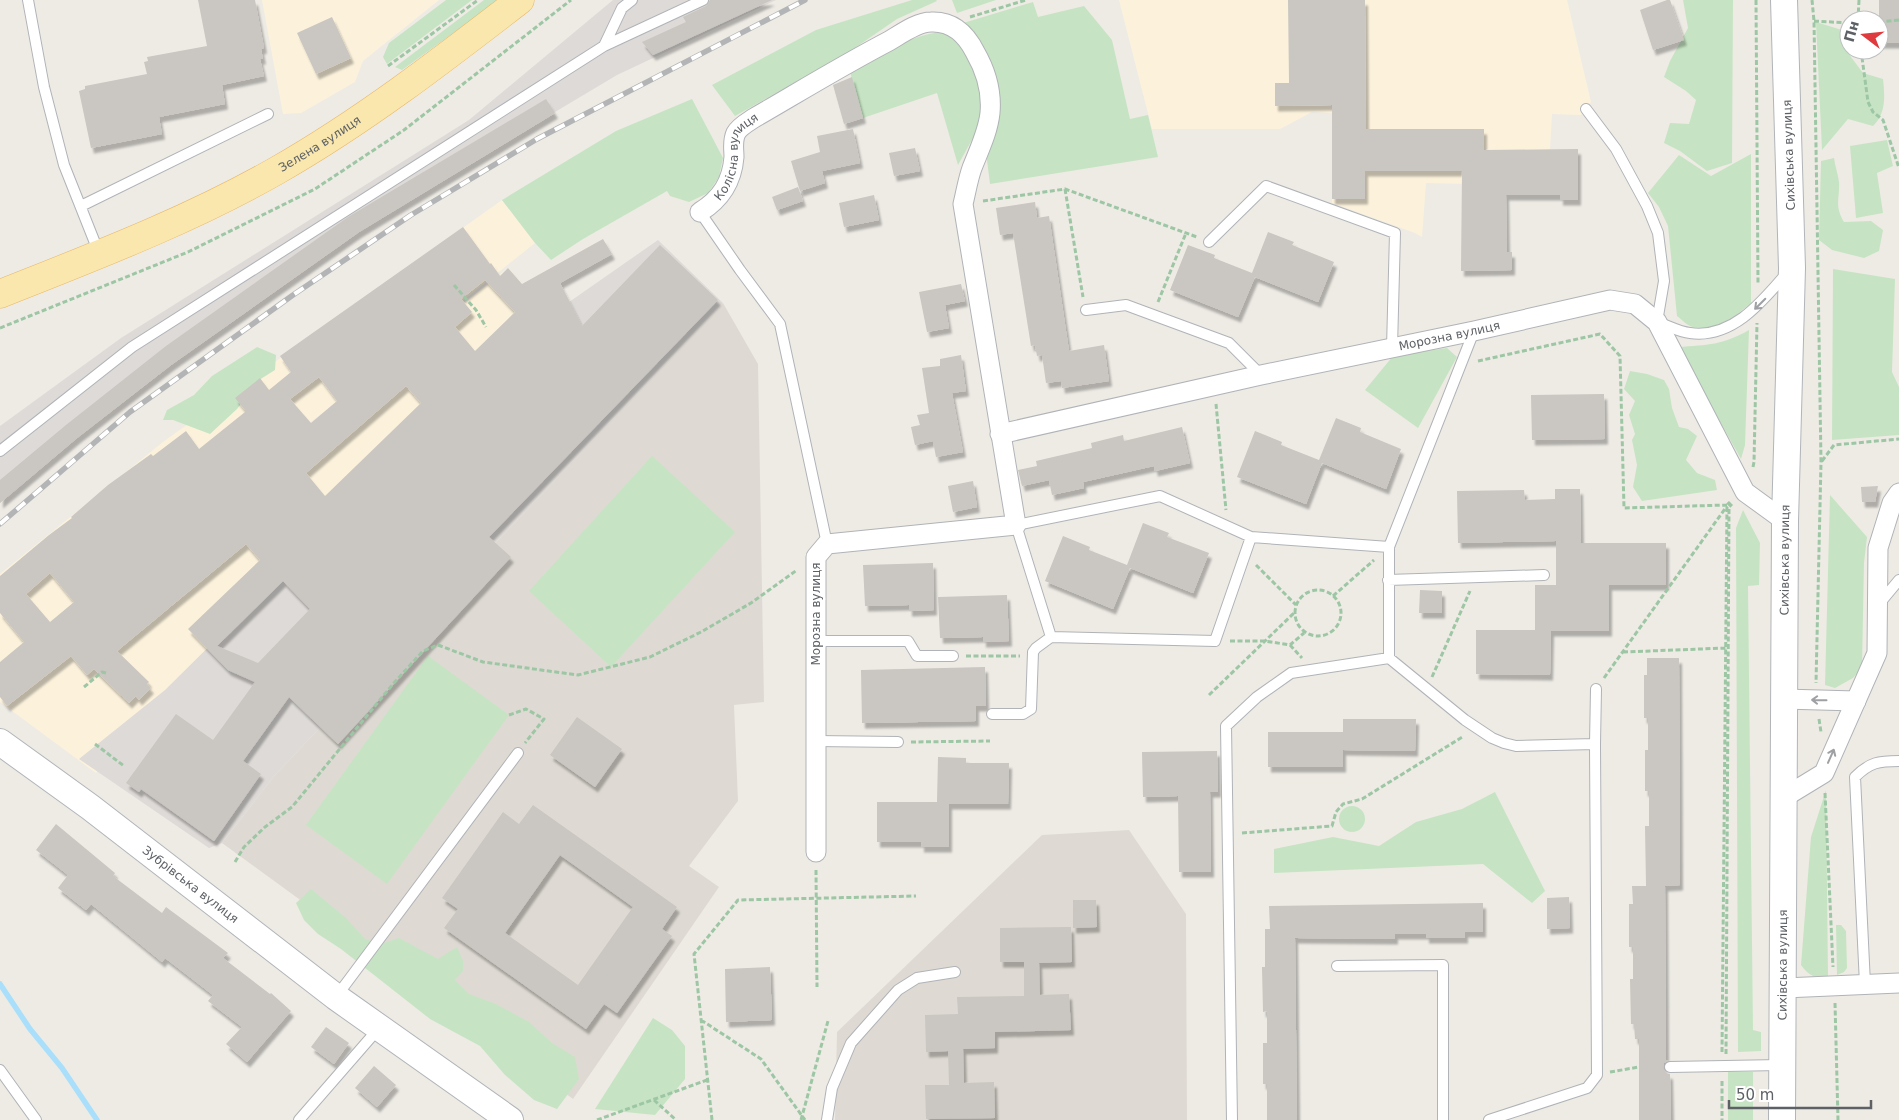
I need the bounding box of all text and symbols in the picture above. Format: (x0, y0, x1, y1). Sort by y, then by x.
north arrow (1839, 10, 1889, 60)
text: Пн (1841, 19, 1862, 44)
street label: Сихівська вулиця (1780, 99, 1798, 211)
street label: Колісна вулиця (711, 110, 761, 203)
street label: Зелена вулиця (276, 113, 364, 175)
one-way arrow (1753, 298, 1766, 310)
street label: Морозна вулиця (1398, 318, 1501, 353)
street label: Сихівська вулиця (1778, 504, 1792, 616)
street label: Морозна вулиця (809, 562, 823, 666)
one-way arrow (1812, 696, 1828, 705)
one-way arrow (1827, 749, 1837, 764)
street label: Зубрівська вулиця (140, 843, 241, 926)
street label: Сихівська вулиця (1775, 910, 1790, 1020)
scale bar (1729, 1078, 1872, 1110)
text: 50 m (1736, 1086, 1774, 1104)

